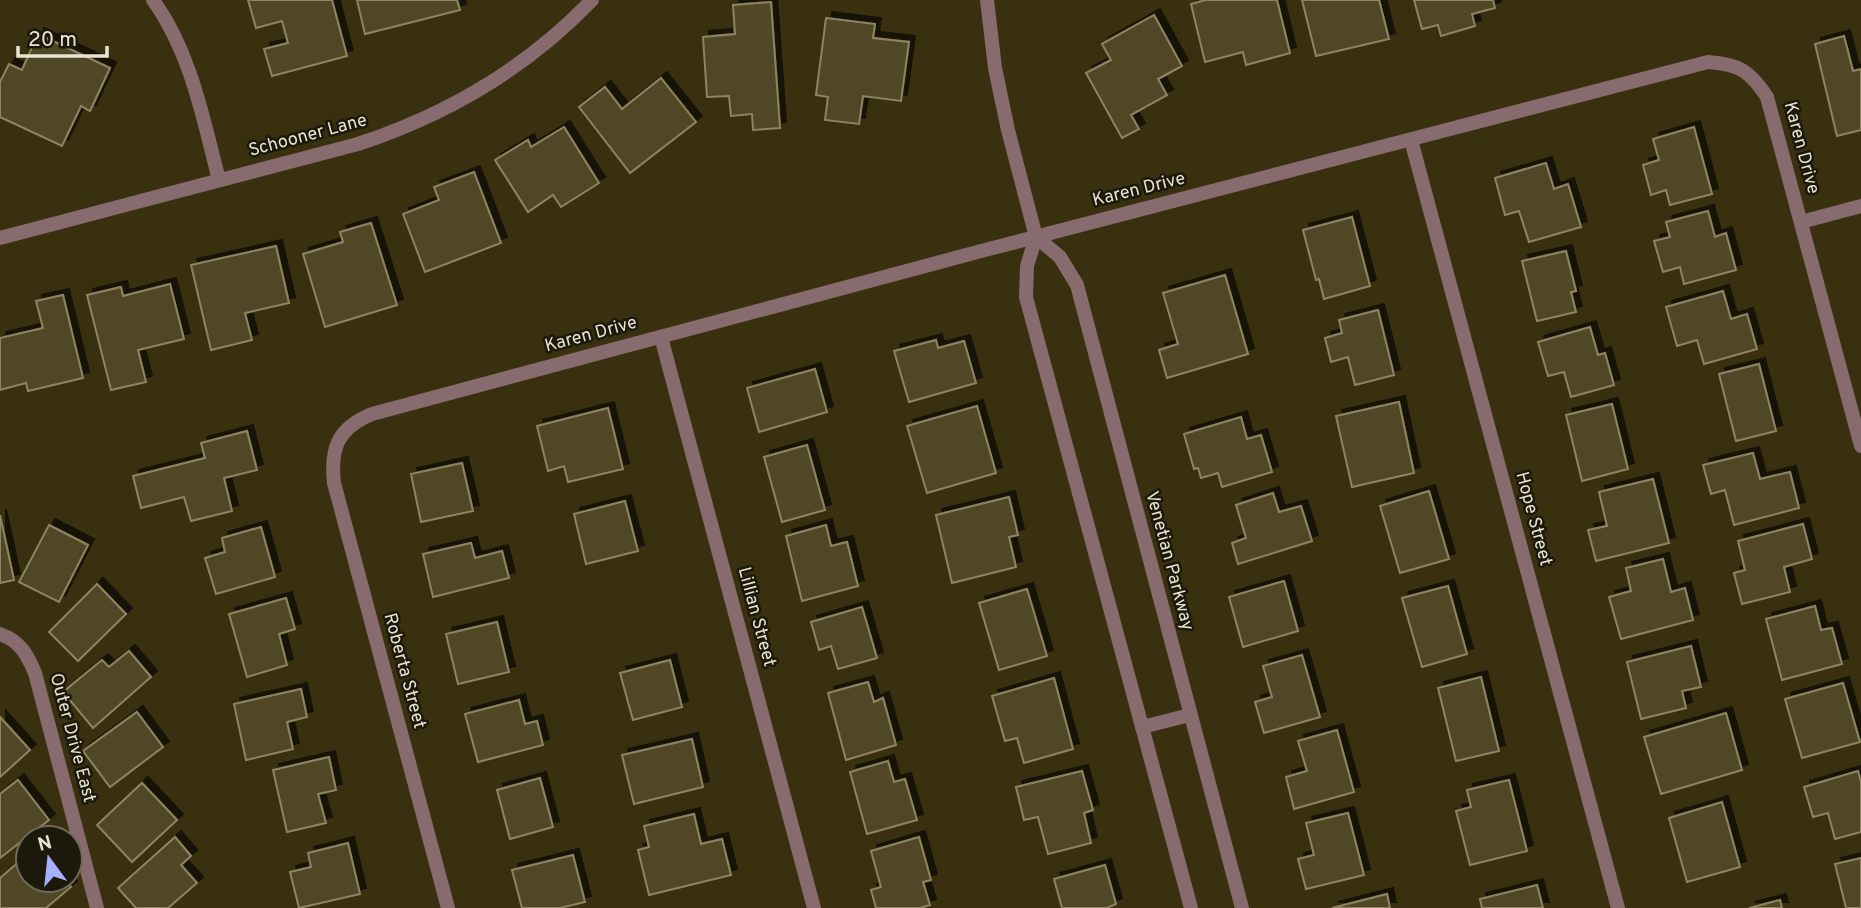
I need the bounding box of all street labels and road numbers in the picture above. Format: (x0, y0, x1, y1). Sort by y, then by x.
street label: Karen Drive (1778, 99, 1824, 197)
street label: Schooner Lane (246, 109, 370, 163)
street label: Karen Drive (1090, 167, 1188, 213)
street label: Karen Drive (542, 312, 640, 358)
street label: Hope Street (1509, 469, 1557, 569)
street label: Venetian Parkway (1139, 489, 1199, 633)
street label: Lillian Street (732, 565, 780, 669)
street label: Roberta Street (377, 611, 431, 731)
street label: Outer Drive East (44, 671, 100, 805)

